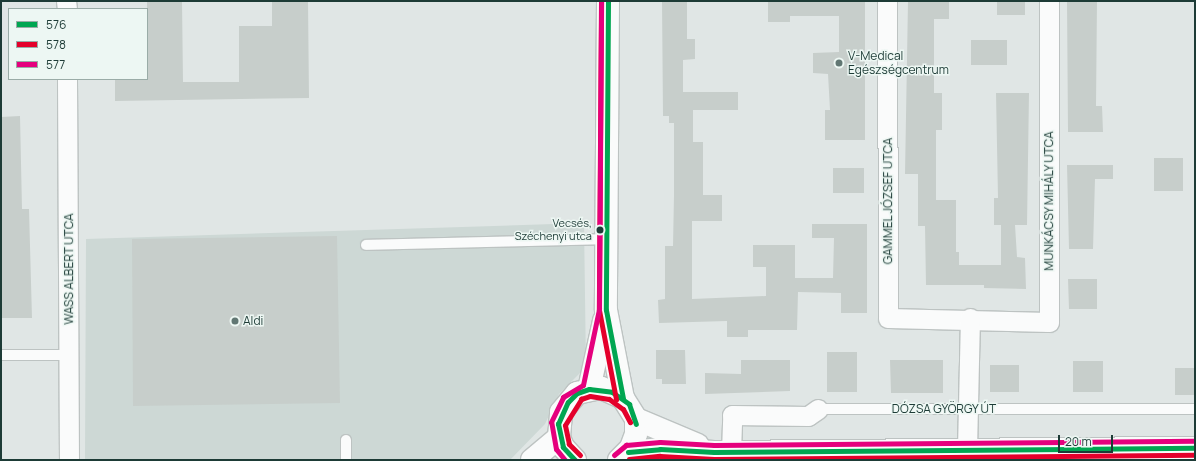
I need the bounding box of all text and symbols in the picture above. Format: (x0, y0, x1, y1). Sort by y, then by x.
legend (8, 8, 148, 80)
text: 576 (46, 16, 66, 33)
text: 578 (46, 36, 66, 53)
place label: V-Medical Egészségcentrum (848, 49, 949, 77)
text: 577 (46, 56, 65, 73)
marker: V-Medical Egészségcentrum (833, 57, 845, 69)
street label: MUNKÁCSY MIHÁLY UTCA (1042, 131, 1056, 271)
street label: GAMMEL JÓZSEF UTCA (881, 137, 895, 265)
street label: WASS ALBERT UTCA (62, 213, 76, 325)
place label: Vecsés, Széchenyi utca (515, 217, 592, 243)
marker: Vecsés, Széchenyi utca (595, 225, 605, 235)
place label: Aldi (243, 314, 263, 328)
marker: Aldi (230, 316, 240, 326)
street label: DÓZSA GYÖRGY ÚT (892, 402, 996, 416)
scale bar (1060, 427, 1115, 453)
text: 20 m (1065, 433, 1092, 450)

